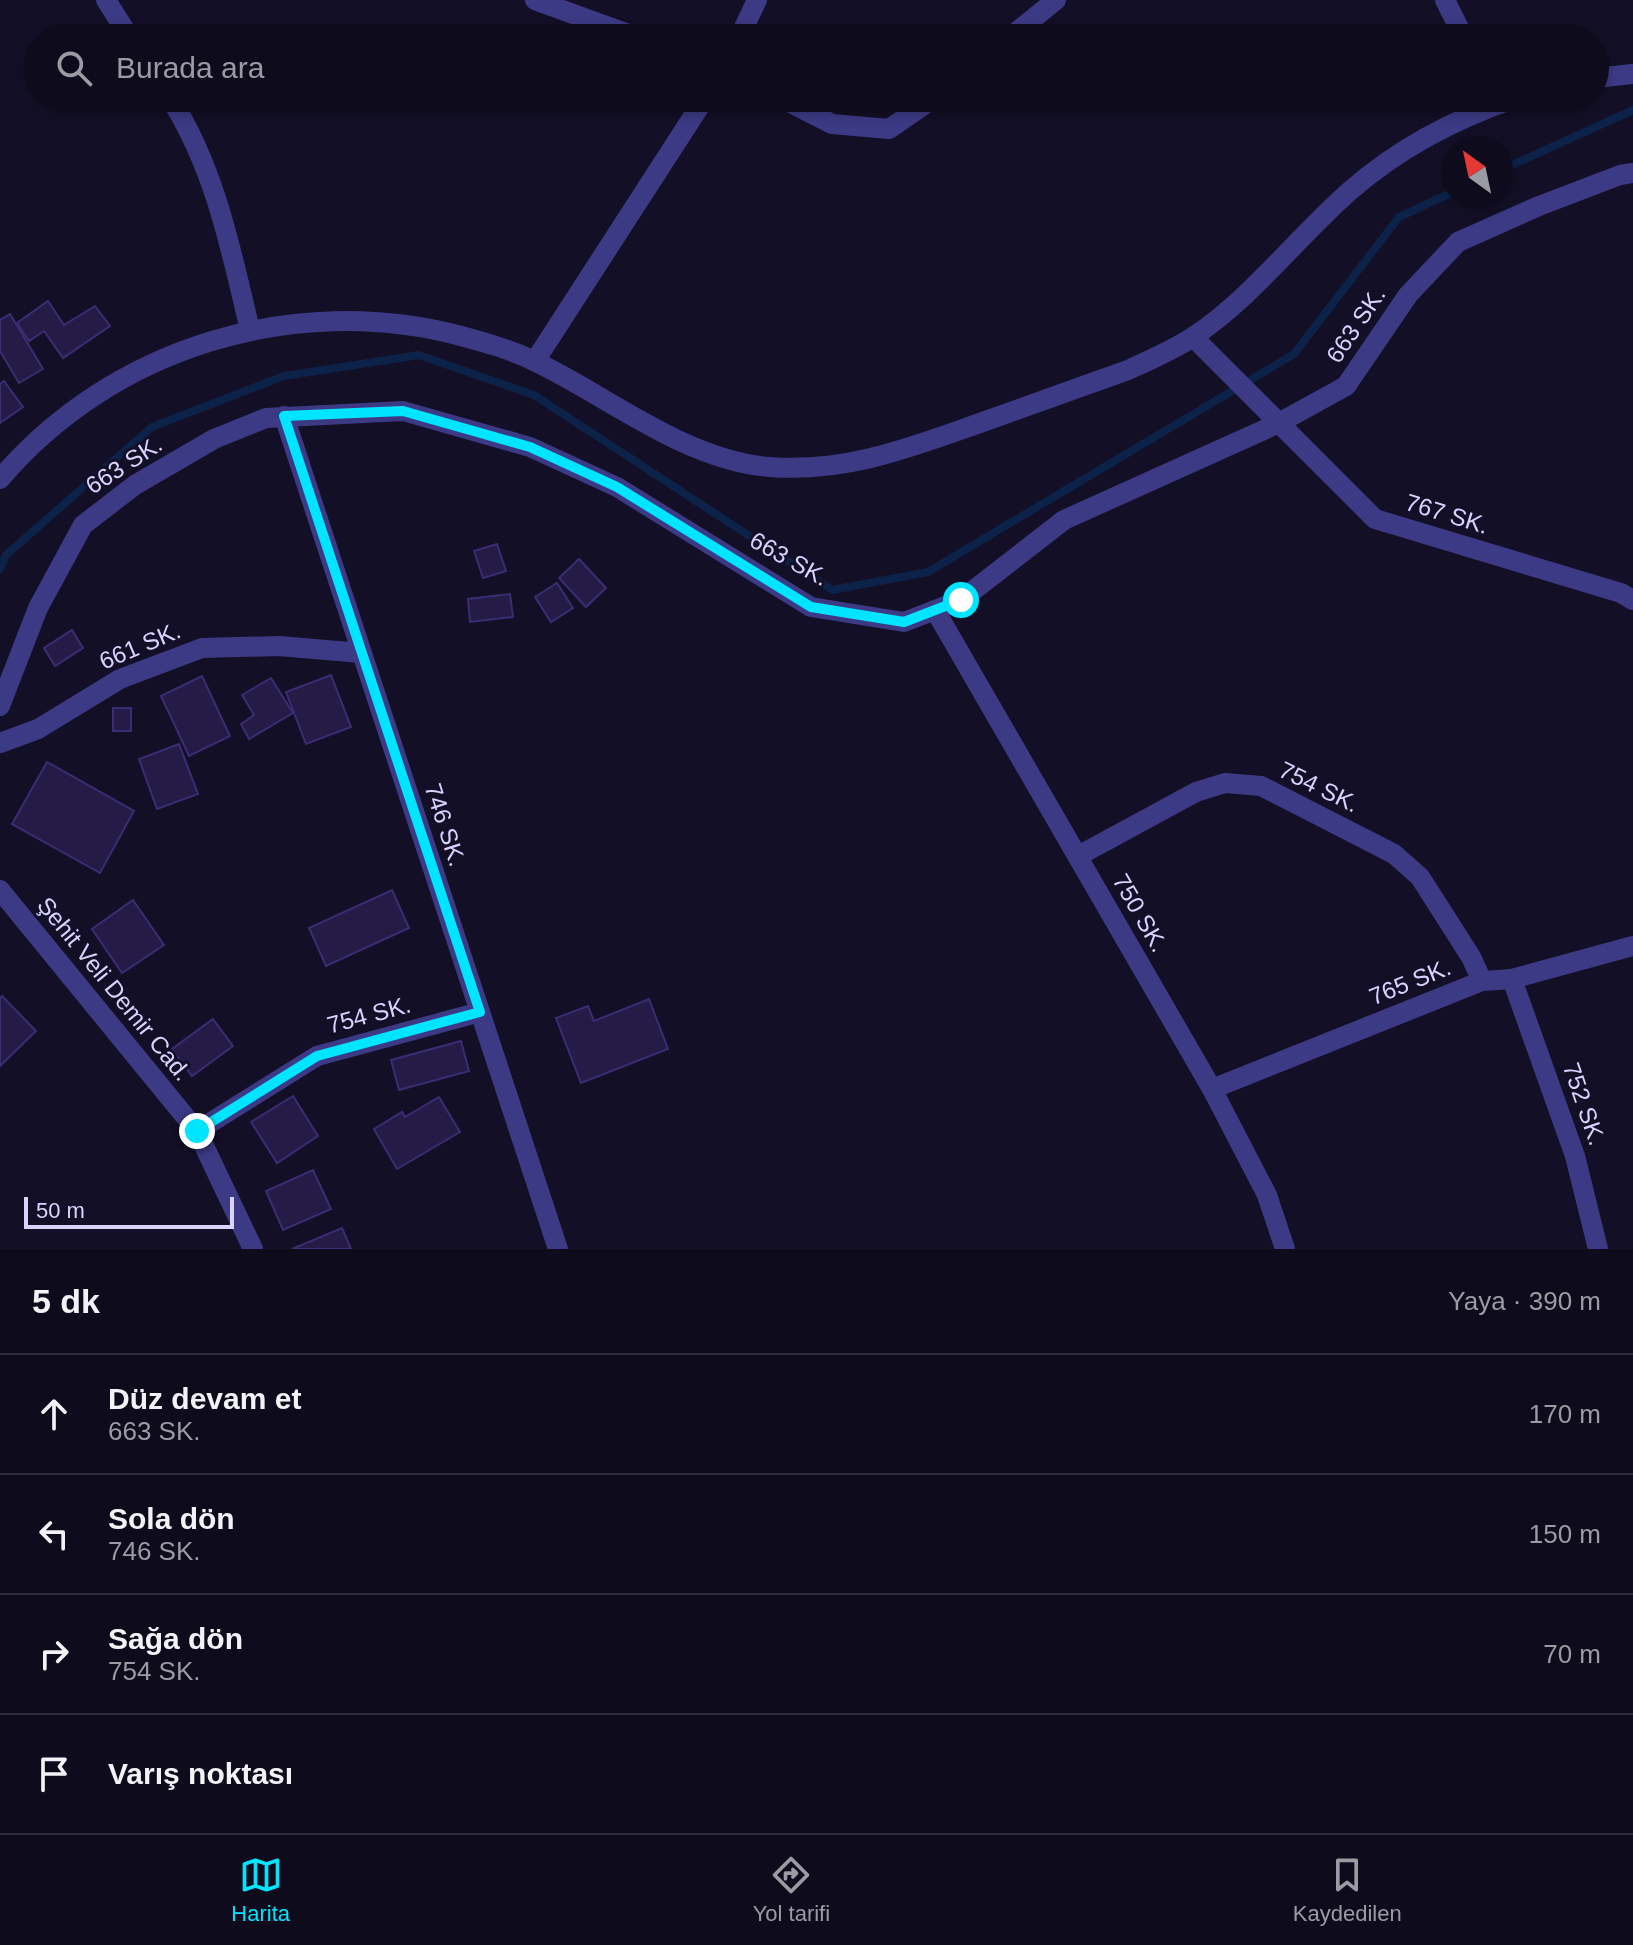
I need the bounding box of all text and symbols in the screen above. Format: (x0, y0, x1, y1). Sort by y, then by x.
search box (24, 24, 1609, 112)
icon: search (52, 46, 96, 90)
text: Burada ara (116, 51, 264, 84)
north arrow (1441, 136, 1513, 208)
street label: 663 SK. (1321, 282, 1391, 368)
street label: 663 SK. (81, 430, 167, 499)
street label: 767 SK. (1402, 488, 1492, 539)
street label: 663 SK. (745, 526, 833, 591)
route start (943, 582, 979, 618)
street label: 661 SK. (95, 616, 184, 675)
street label: 754 SK. (1275, 756, 1364, 817)
street label: 746 SK. (419, 780, 472, 870)
street label: 750 SK. (1107, 869, 1173, 956)
street label: Şehit Veli Demir Cad. (32, 892, 197, 1086)
street label: 765 SK. (1365, 953, 1454, 1010)
street label: 754 SK. (324, 990, 414, 1039)
street label: 752 SK. (1558, 1059, 1611, 1149)
route end (179, 1113, 215, 1149)
scale bar (24, 1193, 234, 1229)
text: 50 m (36, 1198, 85, 1223)
text: 5 dk (32, 1282, 100, 1320)
text: Yaya · 390 m (1448, 1286, 1601, 1316)
text: Düz devam et (108, 1382, 301, 1415)
icon: ahead (32, 1392, 76, 1436)
text: 170 m (1529, 1399, 1601, 1429)
text: 663 SK. (108, 1416, 201, 1446)
text: Sola dön (108, 1502, 235, 1535)
icon: left (32, 1512, 76, 1556)
text: 150 m (1529, 1519, 1601, 1549)
text: 746 SK. (108, 1536, 201, 1566)
text: Sağa dön (108, 1622, 243, 1655)
icon: right (32, 1632, 76, 1676)
text: 70 m (1543, 1639, 1601, 1669)
text: 754 SK. (108, 1656, 201, 1686)
icon: arrive (32, 1752, 76, 1796)
text: Varış noktası (108, 1757, 293, 1790)
tab: Harita (231, 1853, 290, 1927)
tab: Yol tarifi (753, 1853, 830, 1927)
tab: Kaydedilen (1293, 1853, 1402, 1927)

